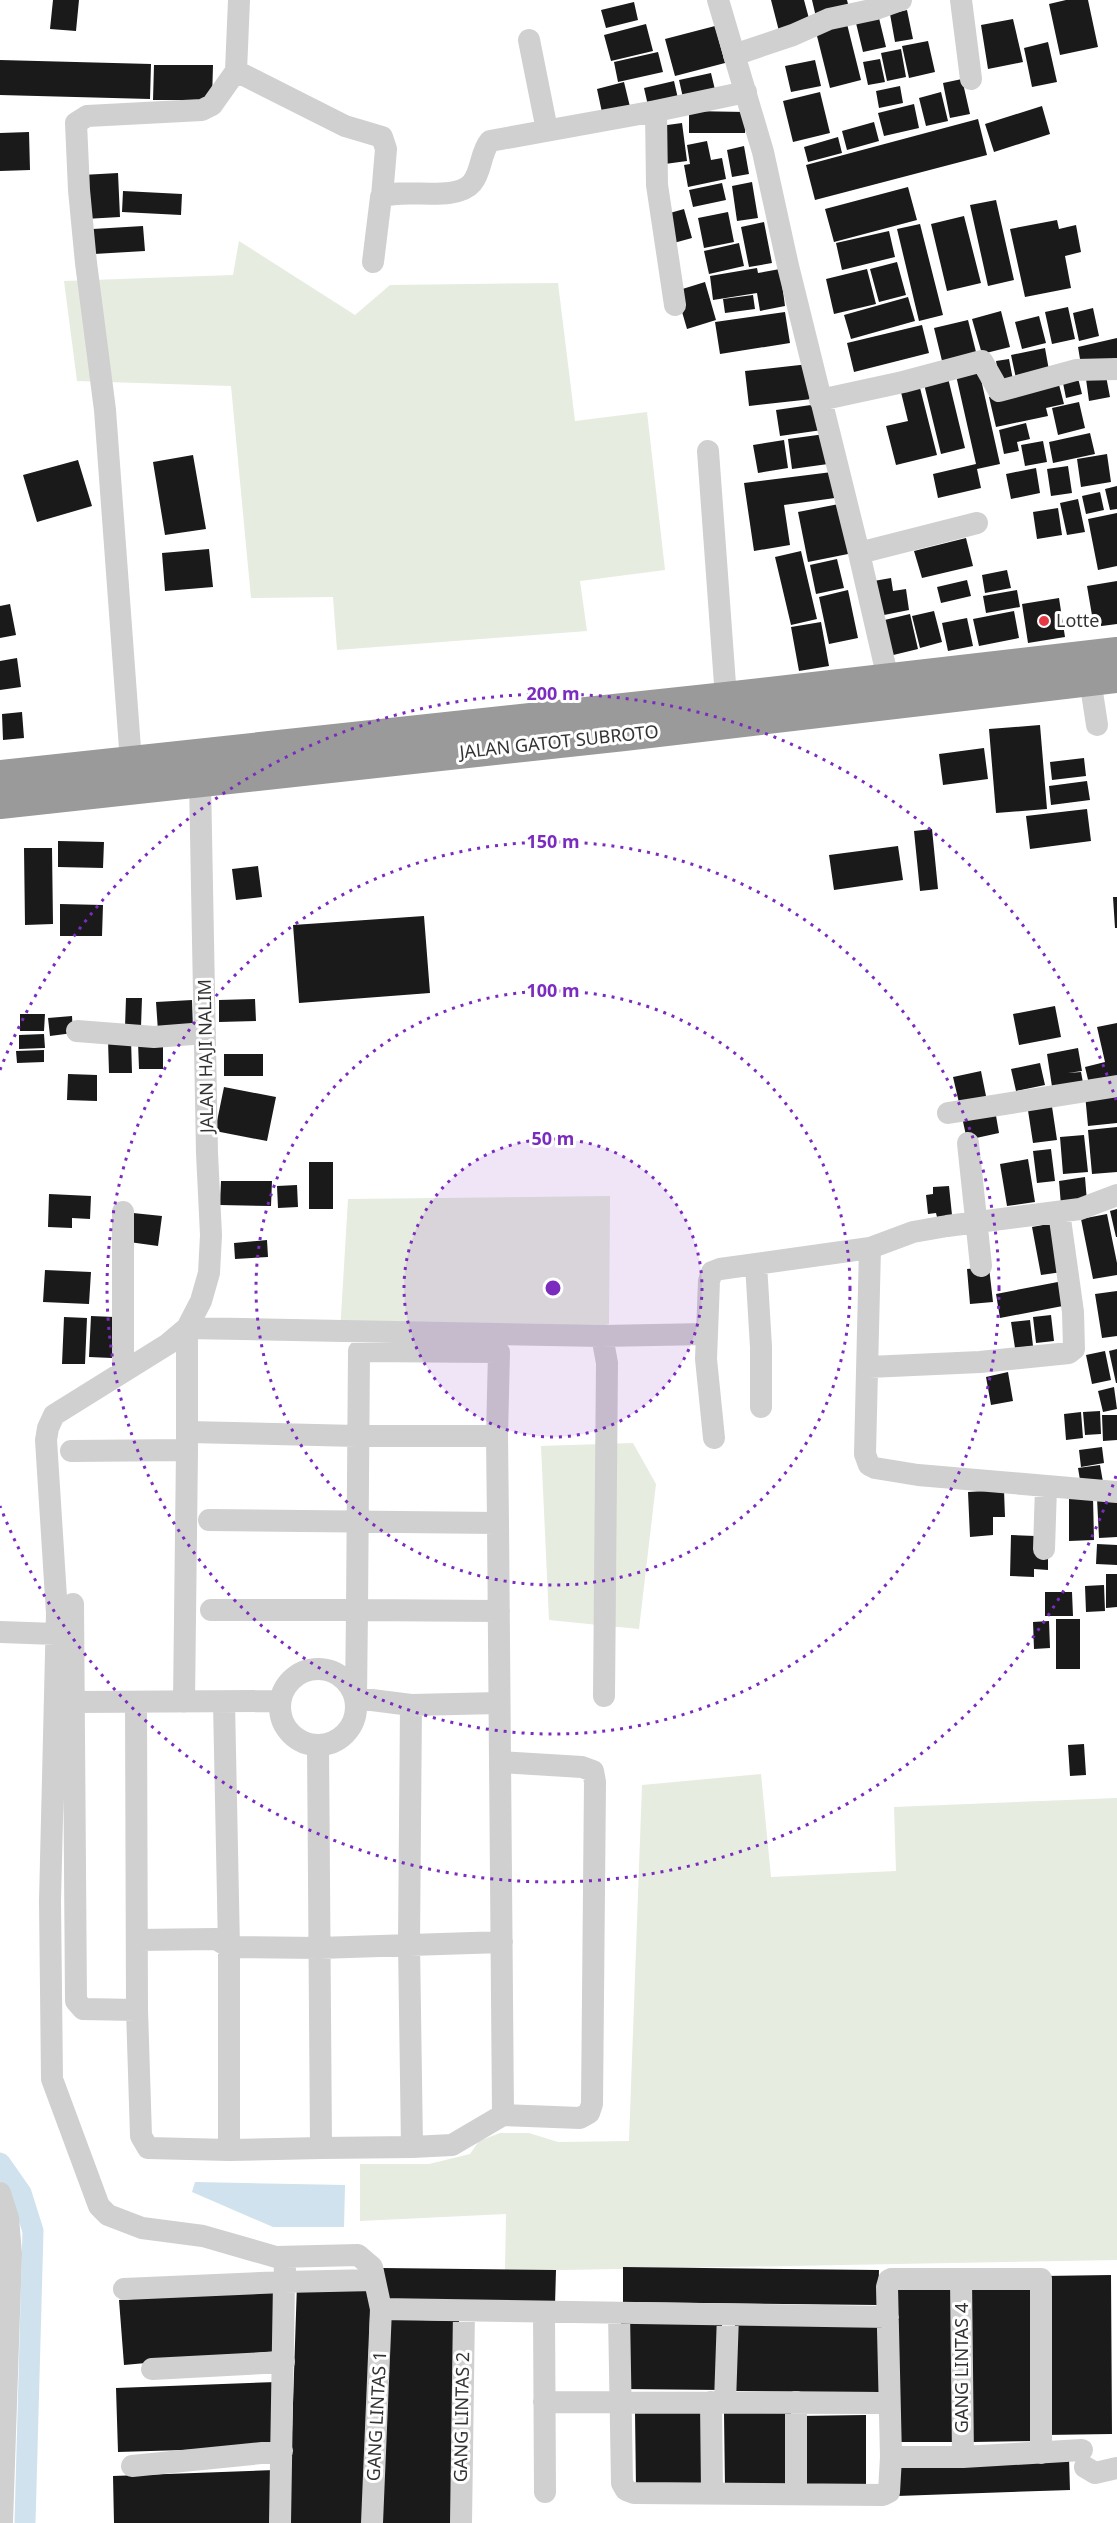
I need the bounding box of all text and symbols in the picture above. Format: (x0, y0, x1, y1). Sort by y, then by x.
place label: Lotte (1056, 608, 1099, 632)
marker: Lotte (1037, 614, 1051, 628)
text: 200 m (526, 681, 580, 705)
street label: JALAN GATOT SUBROTO (456, 719, 660, 764)
text: 150 m (526, 829, 580, 853)
text: 100 m (526, 978, 580, 1002)
street label: JALAN HAJI NALIM (192, 979, 218, 1135)
text: 50 m (532, 1126, 574, 1150)
centre of rings (543, 1278, 563, 1298)
street label: GANG LINTAS 4 (949, 2303, 973, 2433)
street label: GANG LINTAS 1 (361, 2350, 391, 2482)
street label: GANG LINTAS 2 (448, 2352, 474, 2482)

